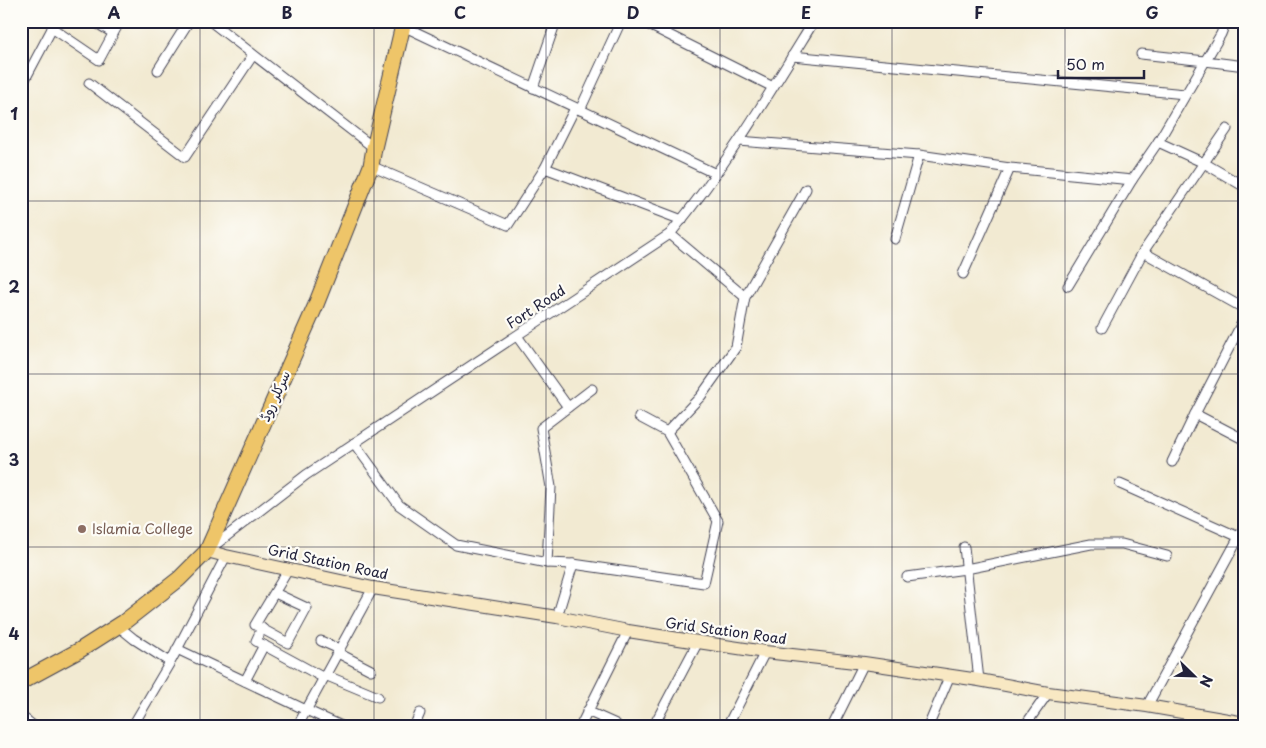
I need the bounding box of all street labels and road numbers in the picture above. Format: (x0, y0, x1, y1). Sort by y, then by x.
street label: Fort Road (502, 280, 569, 334)
street label: سرکلر روڈ (254, 367, 295, 425)
street label: Grid Station Road (266, 539, 390, 585)
street label: Grid Station Road (664, 612, 788, 649)

